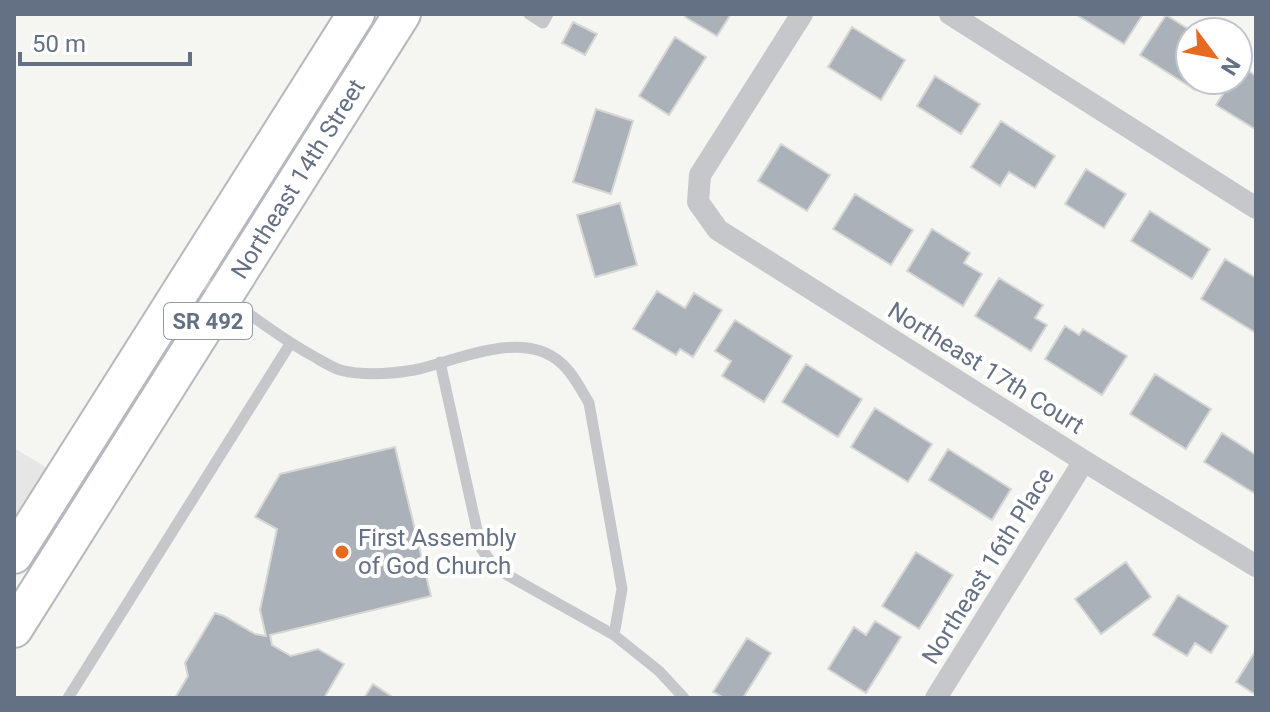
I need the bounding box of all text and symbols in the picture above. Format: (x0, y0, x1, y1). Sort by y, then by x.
scale bar (20, 16, 190, 66)
north arrow (1174, 16, 1254, 96)
text: 50 m (32, 30, 86, 58)
text: N (1216, 53, 1245, 80)
street label: Northeast 14th Street (225, 74, 371, 284)
street label: Northeast 17th Court (883, 296, 1089, 440)
road number: SR 492 (164, 303, 252, 339)
street label: Northeast 16th Place (916, 463, 1060, 669)
place label: First Assembly of God Church (358, 524, 517, 580)
marker: First Assembly of God Church (333, 543, 351, 561)

